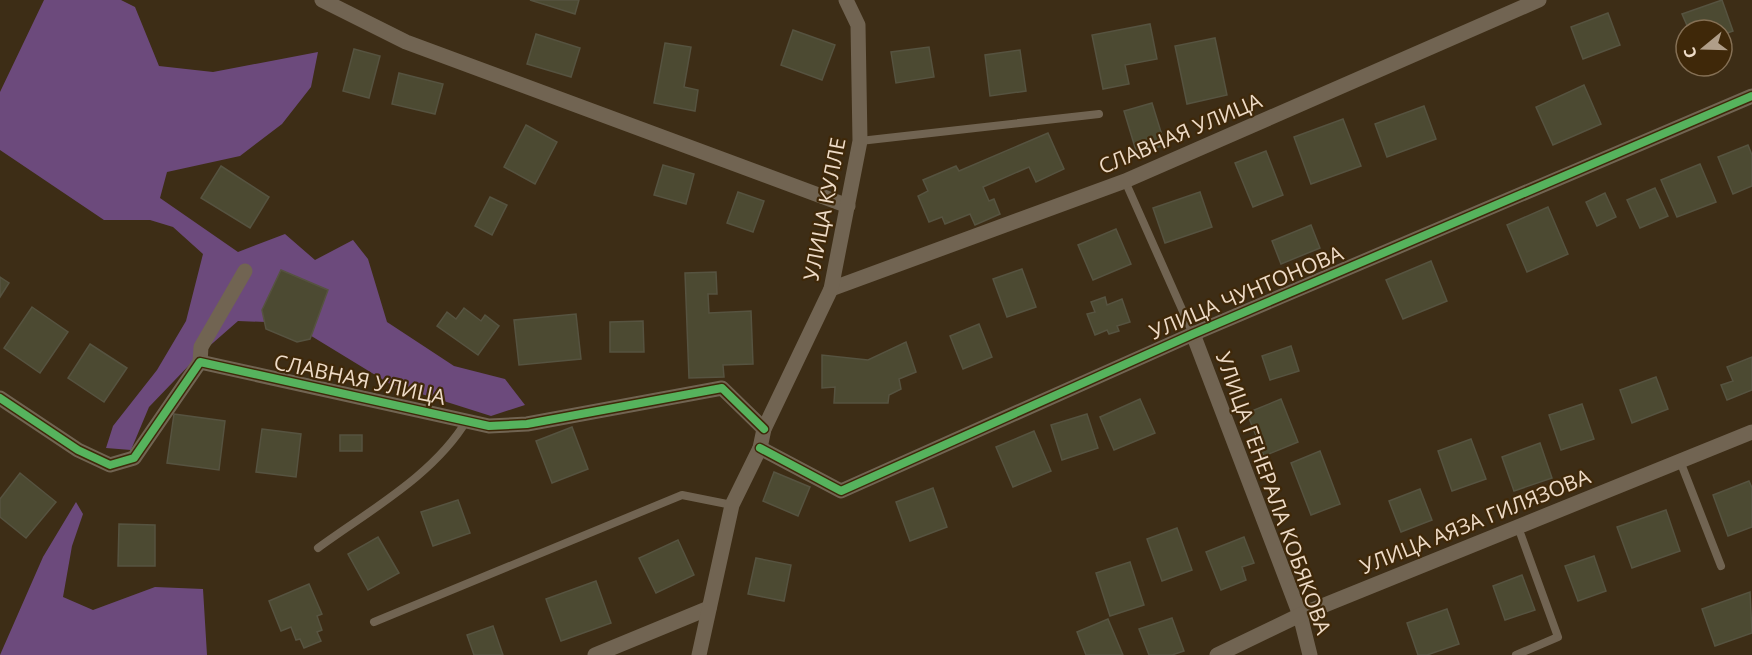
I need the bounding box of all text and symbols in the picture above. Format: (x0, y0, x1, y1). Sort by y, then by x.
north arrow (1674, 18, 1734, 78)
text: С (1678, 44, 1702, 61)
street label: СЛАВНАЯ УЛИЦА (1094, 86, 1267, 180)
street label: УЛИЦА КУЛЛЕ (796, 135, 852, 283)
street label: УЛИЦА ЧУНТОНОВА (1145, 238, 1348, 345)
street label: СЛАВНАЯ УЛИЦА (272, 347, 449, 411)
street label: УЛИЦА ГЕНЕРАЛА КОБЯКОВА (1210, 348, 1338, 639)
street label: УЛИЦА АЯЗА ГИЛЯЗОВА (1356, 462, 1595, 580)

